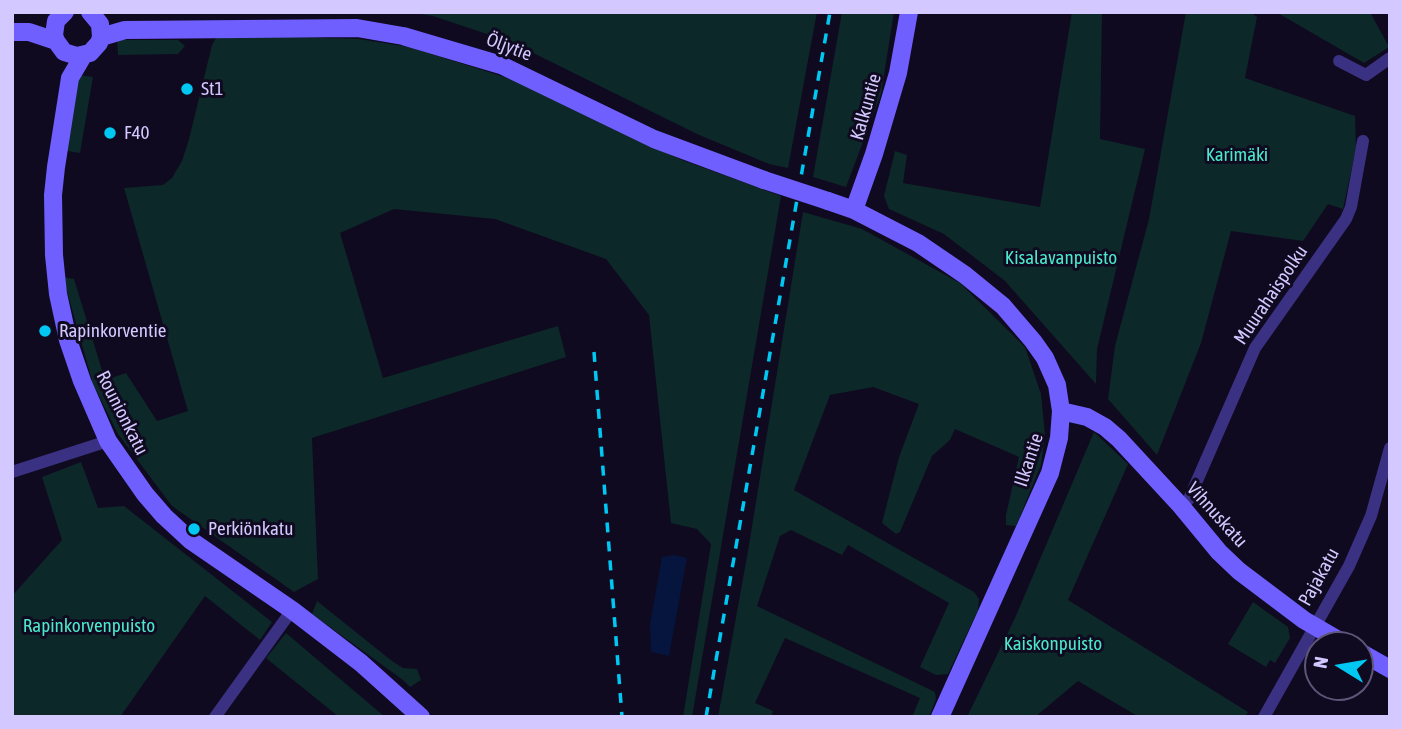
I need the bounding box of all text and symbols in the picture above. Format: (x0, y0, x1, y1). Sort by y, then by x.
street label: Öljytie (483, 28, 535, 66)
street label: Kalkuntie (846, 71, 886, 143)
place label: St1 (201, 78, 223, 100)
marker: St1 (179, 81, 195, 97)
place label: F40 (124, 122, 150, 144)
marker: F40 (102, 125, 118, 141)
park label: Karimäki (1206, 144, 1268, 166)
street label: Muurahaispolku (1229, 241, 1313, 349)
park label: Kisalavanpuisto (1005, 247, 1117, 269)
place label: Rapinkorventie (59, 320, 166, 342)
marker: Rapinkorventie (37, 323, 53, 339)
street label: Rounionkatu (91, 367, 153, 459)
street label: Ilkantie (1010, 430, 1048, 490)
street label: Vihnuskatu (1182, 478, 1252, 552)
place label: Perkiönkatu (208, 518, 293, 540)
marker: Perkiönkatu (186, 521, 202, 537)
street label: Pajakatu (1294, 544, 1344, 610)
park label: Rapinkorvenpuisto (23, 615, 155, 637)
north arrow (1304, 631, 1374, 701)
park label: Kaiskonpuisto (1004, 633, 1102, 655)
text: N (1308, 655, 1332, 670)

